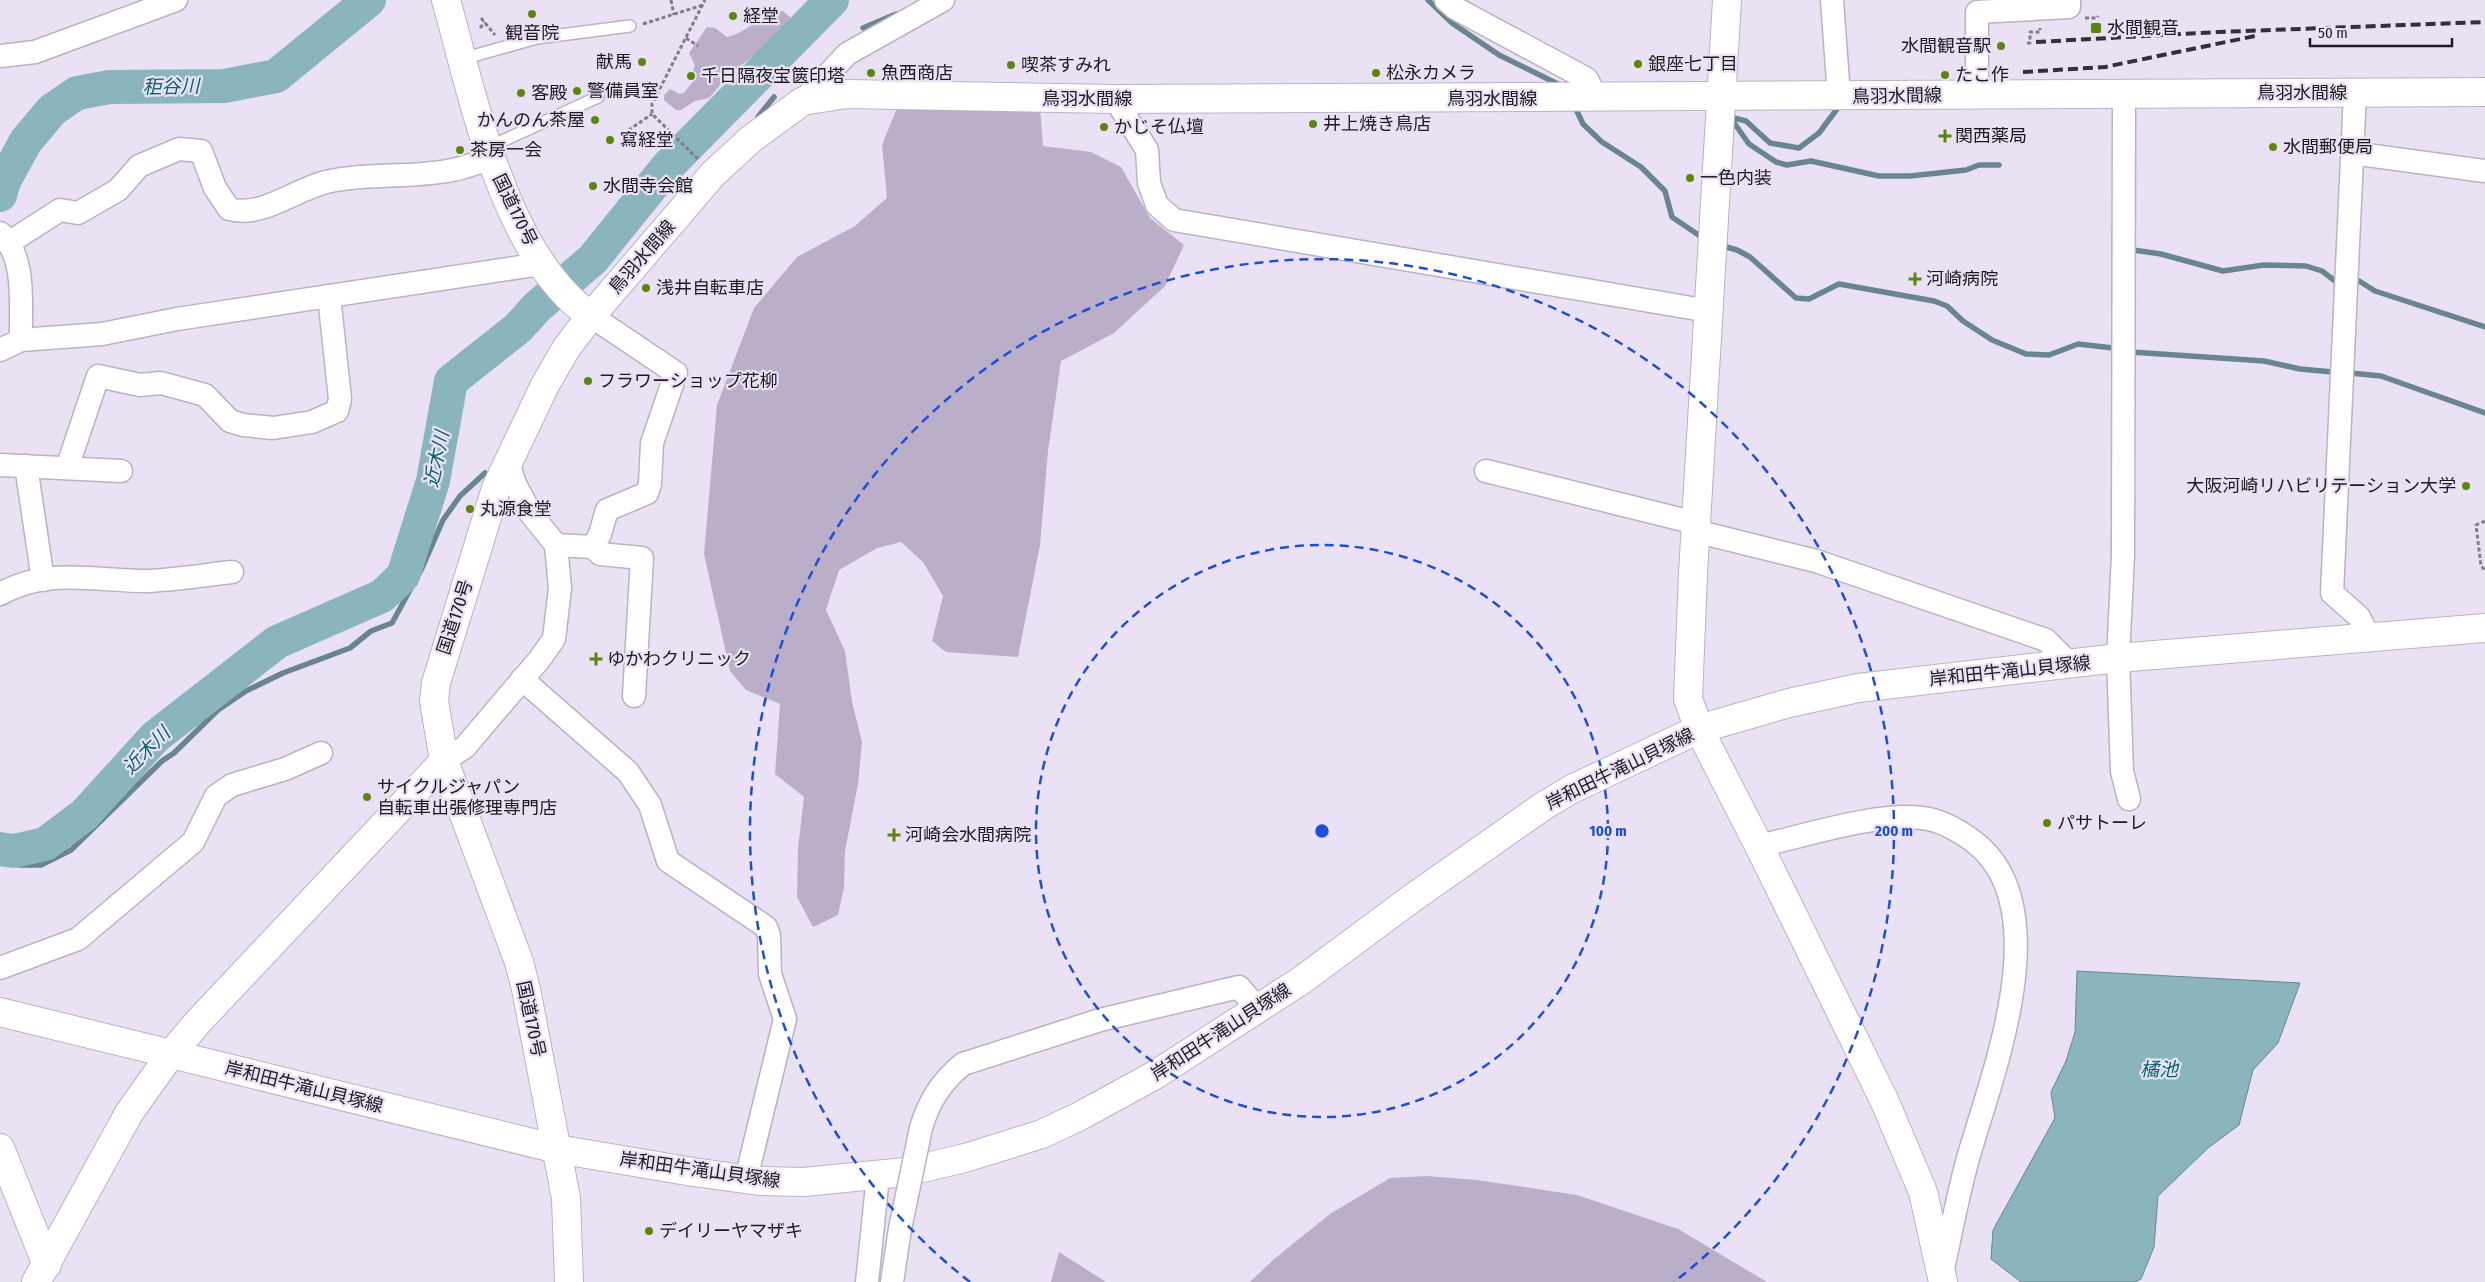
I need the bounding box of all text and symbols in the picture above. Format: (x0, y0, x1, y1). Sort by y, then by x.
place label: 経堂 (743, 5, 779, 27)
marker: 観音院 (526, 8, 538, 20)
marker: 経堂 (727, 10, 739, 22)
scale bar (2310, 15, 2452, 47)
place label: 水間観音 (2107, 17, 2179, 39)
marker: 水間観音 (2089, 21, 2103, 35)
place label: 観音院 (505, 22, 559, 44)
text: 50 m (2318, 24, 2348, 42)
place label: 水間観音駅 (1901, 35, 1991, 57)
marker: 水間観音駅 (1995, 40, 2007, 52)
place label: 献馬 (596, 51, 632, 73)
place label: 銀座七丁目 (1648, 53, 1738, 75)
place label: 喫茶すみれ (1021, 54, 1111, 76)
marker: 献馬 (636, 56, 648, 68)
marker: 銀座七丁目 (1632, 58, 1644, 70)
marker: 喫茶すみれ (1005, 59, 1017, 71)
place label: 魚西商店 (881, 62, 953, 84)
place label: 松永カメラ (1386, 62, 1476, 84)
place label: たこ作 (1955, 64, 2009, 86)
place label: 千日隔夜宝篋印塔 (701, 65, 845, 87)
marker: 魚西商店 (865, 67, 877, 79)
marker: 松永カメラ (1370, 67, 1382, 79)
marker: たこ作 (1939, 69, 1951, 81)
marker: 千日隔夜宝篋印塔 (685, 70, 697, 82)
water label: 秬谷川 (142, 74, 202, 98)
place label: 警備員室 (587, 80, 659, 102)
place label: 客殿 (531, 82, 567, 104)
street label: 鳥羽水間線 (2257, 82, 2347, 104)
street label: 鳥羽水間線 (1852, 84, 1942, 108)
marker: 警備員室 (571, 85, 583, 97)
marker: 客殿 (515, 87, 527, 99)
street label: 鳥羽水間線 (1042, 88, 1132, 110)
street label: 鳥羽水間線 (1447, 88, 1537, 110)
place label: かんのん茶屋 (477, 109, 585, 131)
place label: 井上焼き鳥店 (1323, 113, 1431, 135)
marker: かんのん茶屋 (589, 114, 601, 126)
place label: かじそ仏壇 (1114, 116, 1204, 138)
marker: 井上焼き鳥店 (1307, 118, 1319, 130)
marker: かじそ仏壇 (1098, 121, 1110, 133)
place label: 関西薬局 (1955, 125, 2027, 147)
place label: 寫経堂 (620, 129, 674, 151)
marker: 関西薬局 (1939, 130, 1951, 142)
marker: 寫経堂 (604, 134, 616, 146)
place label: 水間郵便局 (2283, 136, 2373, 158)
place label: 茶房一会 (470, 139, 542, 161)
marker: 水間郵便局 (2267, 141, 2279, 153)
marker: 茶房一会 (454, 144, 466, 156)
place label: 一色内装 (1700, 167, 1772, 189)
street label: 国道170号 (488, 170, 542, 250)
marker: 一色内装 (1684, 172, 1696, 184)
place label: 水間寺会館 (603, 175, 693, 197)
marker: 水間寺会館 (587, 180, 599, 192)
street label: 鳥羽水間線 (604, 216, 680, 298)
place label: 河崎病院 (1926, 268, 1998, 290)
marker: 河崎病院 (1908, 272, 1922, 286)
place label: 浅井自転車店 (656, 277, 764, 299)
marker: 浅井自転車店 (640, 282, 652, 294)
place label: フラワーショップ花柳 (598, 370, 778, 392)
marker: フラワーショップ花柳 (582, 375, 594, 387)
water label: 近木川 (419, 427, 454, 489)
place label: 大阪河崎リハビリテーション大学 (2186, 475, 2456, 497)
marker: 大阪河崎リハビリテーション大学 (2460, 480, 2472, 492)
place label: 丸源食堂 (480, 498, 552, 520)
marker: 丸源食堂 (464, 503, 476, 515)
street label: 国道170号 (433, 577, 477, 657)
place label: ゆかわクリニック (607, 648, 751, 670)
marker: ゆかわクリニック (589, 652, 603, 666)
street label: 岸和田牛滝山貝塚線 (1928, 652, 2092, 690)
water label: 近木川 (118, 721, 176, 779)
street label: 岸和田牛滝山貝塚線 (1542, 724, 1698, 814)
place label: サイクルジャパン 自転車出張修理専門店 (377, 776, 557, 819)
marker: サイクルジャパン 自転車出張修理専門店 (361, 791, 373, 803)
place label: パサトーレ (2057, 812, 2147, 834)
marker: パサトーレ (2041, 817, 2053, 829)
centre of rings (1313, 822, 1331, 840)
text: 100 m (1589, 822, 1627, 840)
text: 200 m (1874, 822, 1913, 840)
place label: 河崎会水間病院 (905, 824, 1031, 846)
marker: 河崎会水間病院 (887, 828, 901, 842)
street label: 国道170号 (512, 979, 550, 1059)
street label: 岸和田牛滝山貝塚線 (1147, 979, 1295, 1085)
street label: 岸和田牛滝山貝塚線 (223, 1057, 385, 1117)
water label: 橘池 (2140, 1058, 2180, 1081)
street label: 岸和田牛滝山貝塚線 (618, 1148, 782, 1192)
place label: デイリーヤマザキ (659, 1220, 803, 1242)
marker: デイリーヤマザキ (643, 1225, 655, 1237)

